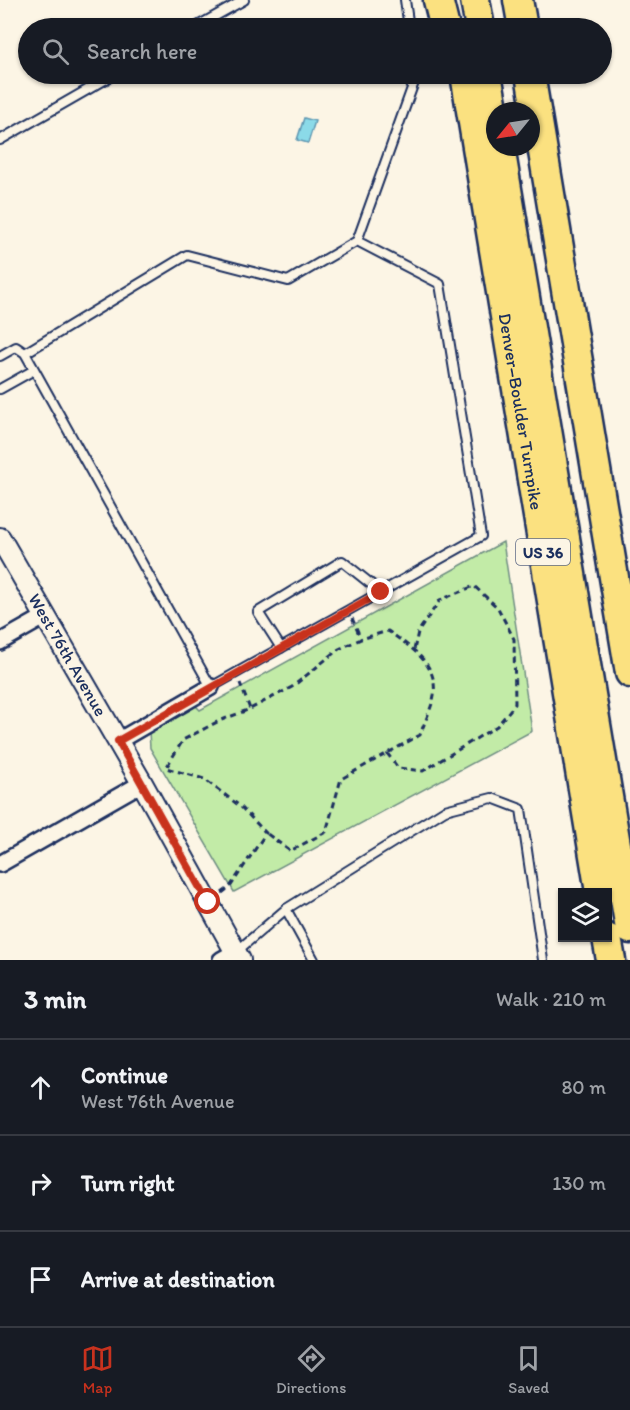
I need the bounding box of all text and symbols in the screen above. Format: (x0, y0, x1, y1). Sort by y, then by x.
search box (18, 18, 612, 84)
icon: search (39, 35, 72, 68)
text: Search here (87, 38, 197, 65)
north arrow (486, 102, 540, 156)
street label: Denver–Boulder Turnpike (494, 311, 548, 511)
road number: US 36 (516, 539, 570, 565)
route end (367, 578, 393, 604)
street label: West 76th Avenue (23, 589, 112, 720)
route start (194, 888, 220, 914)
map controls (558, 888, 612, 942)
button: layers (558, 888, 612, 942)
text: 3 min (24, 983, 86, 1015)
text: Walk · 210 m (496, 987, 606, 1011)
text: Continue (81, 1062, 168, 1089)
icon: ahead (24, 1071, 57, 1104)
text: 80 m (561, 1075, 606, 1099)
text: West 76th Avenue (81, 1089, 235, 1113)
icon: right (24, 1167, 57, 1200)
text: Turn right (81, 1170, 175, 1197)
text: 130 m (552, 1171, 606, 1195)
icon: arrive (24, 1263, 57, 1296)
text: Arrive at destination (81, 1266, 275, 1293)
tab: Map (81, 1342, 114, 1397)
tab: Directions (276, 1342, 346, 1397)
tab: Saved (508, 1342, 549, 1397)

